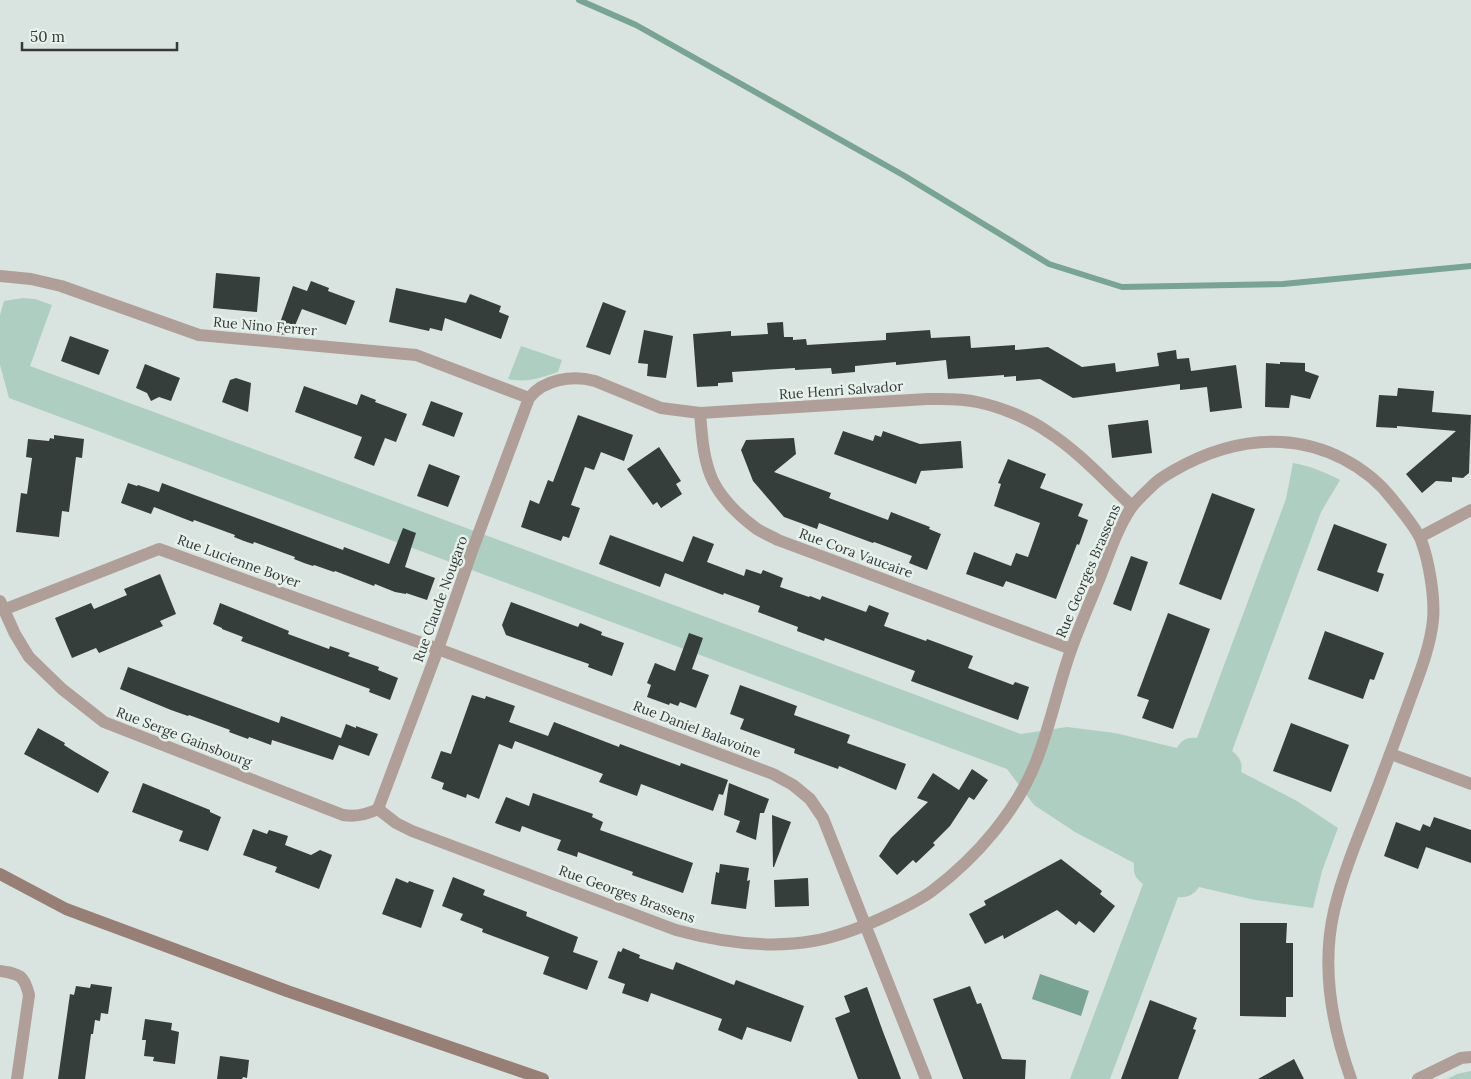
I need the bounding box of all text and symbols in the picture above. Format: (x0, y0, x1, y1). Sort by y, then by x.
scale bar (22, 20, 178, 52)
text: 50 m (30, 27, 65, 46)
street label: Rue Nino Ferrer (212, 312, 318, 340)
street label: Rue Henri Salvador (778, 377, 904, 403)
street label: Rue Georges Brassens (1052, 501, 1124, 641)
street label: Rue Cora Vaucaire (797, 524, 916, 582)
street label: Rue Lucienne Boyer (175, 530, 303, 592)
street label: Rue Claude Nougaro (409, 533, 471, 665)
street label: Rue Daniel Balavoine (631, 696, 764, 762)
street label: Rue Serge Gainsbourg (114, 703, 255, 771)
street label: Rue Georges Brassens (556, 861, 698, 927)

